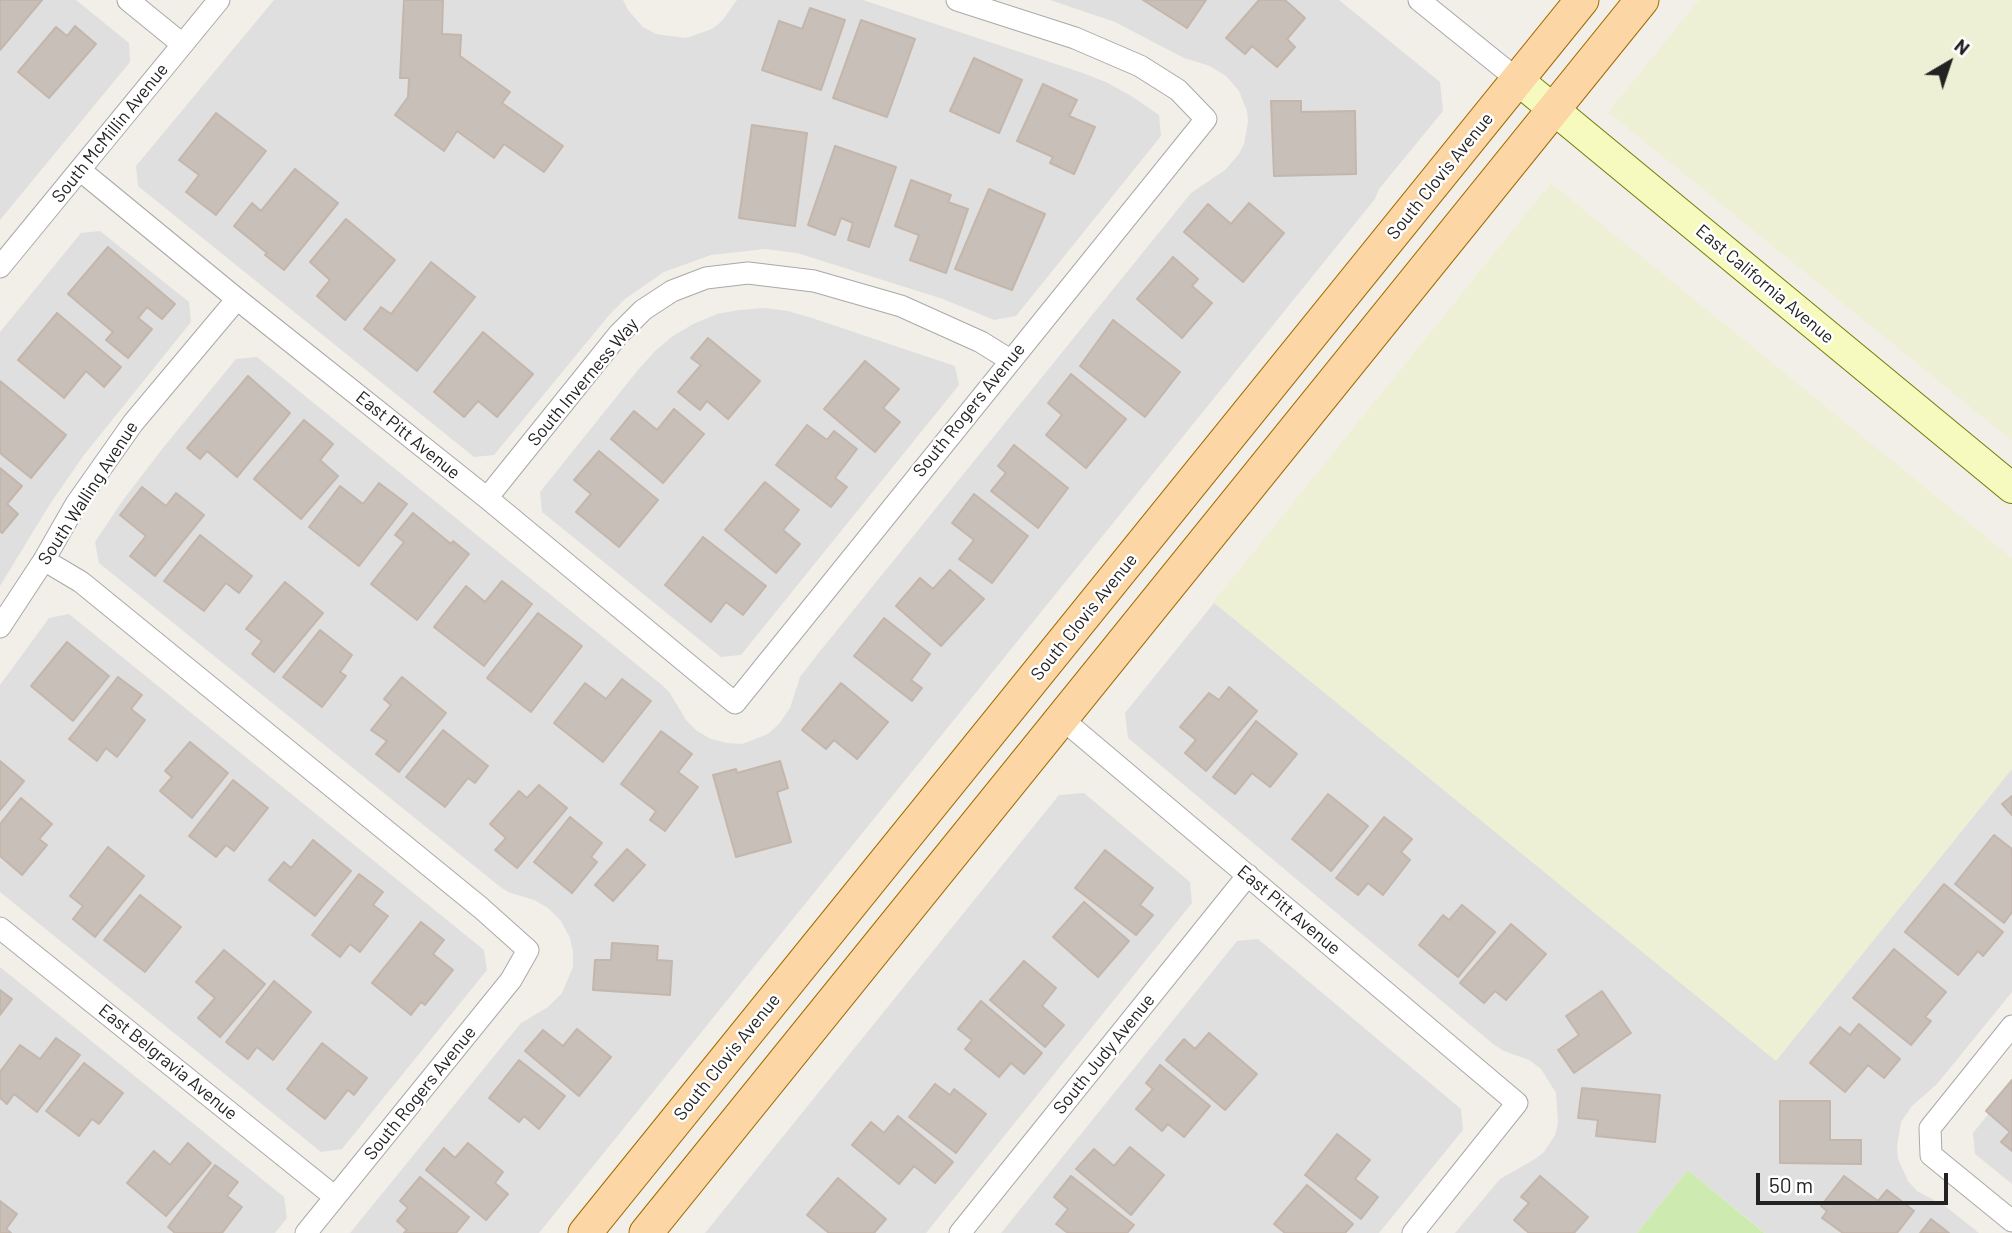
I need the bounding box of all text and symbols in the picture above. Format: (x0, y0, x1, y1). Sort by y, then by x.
north arrow (1914, 28, 1984, 98)
text: N (1950, 33, 1975, 59)
street label: South McMillin Avenue (47, 59, 173, 207)
street label: South Clovis Avenue (1382, 108, 1498, 244)
street label: East California Avenue (1691, 220, 1839, 348)
street label: South Inverness Way (523, 314, 643, 450)
street label: South Rogers Avenue (908, 339, 1030, 481)
street label: East Pitt Avenue (351, 386, 465, 484)
street label: South Walling Avenue (33, 417, 143, 569)
street label: South Clovis Avenue (1026, 549, 1142, 685)
street label: East Pitt Avenue (1233, 861, 1345, 959)
street label: South Clovis Avenue (669, 989, 785, 1125)
street label: South Judy Avenue (1049, 989, 1159, 1119)
street label: East Belgravia Avenue (94, 999, 242, 1125)
street label: South Rogers Avenue (359, 1022, 481, 1164)
scale bar (1760, 1160, 1952, 1204)
text: 50 m (1769, 1172, 1813, 1197)

